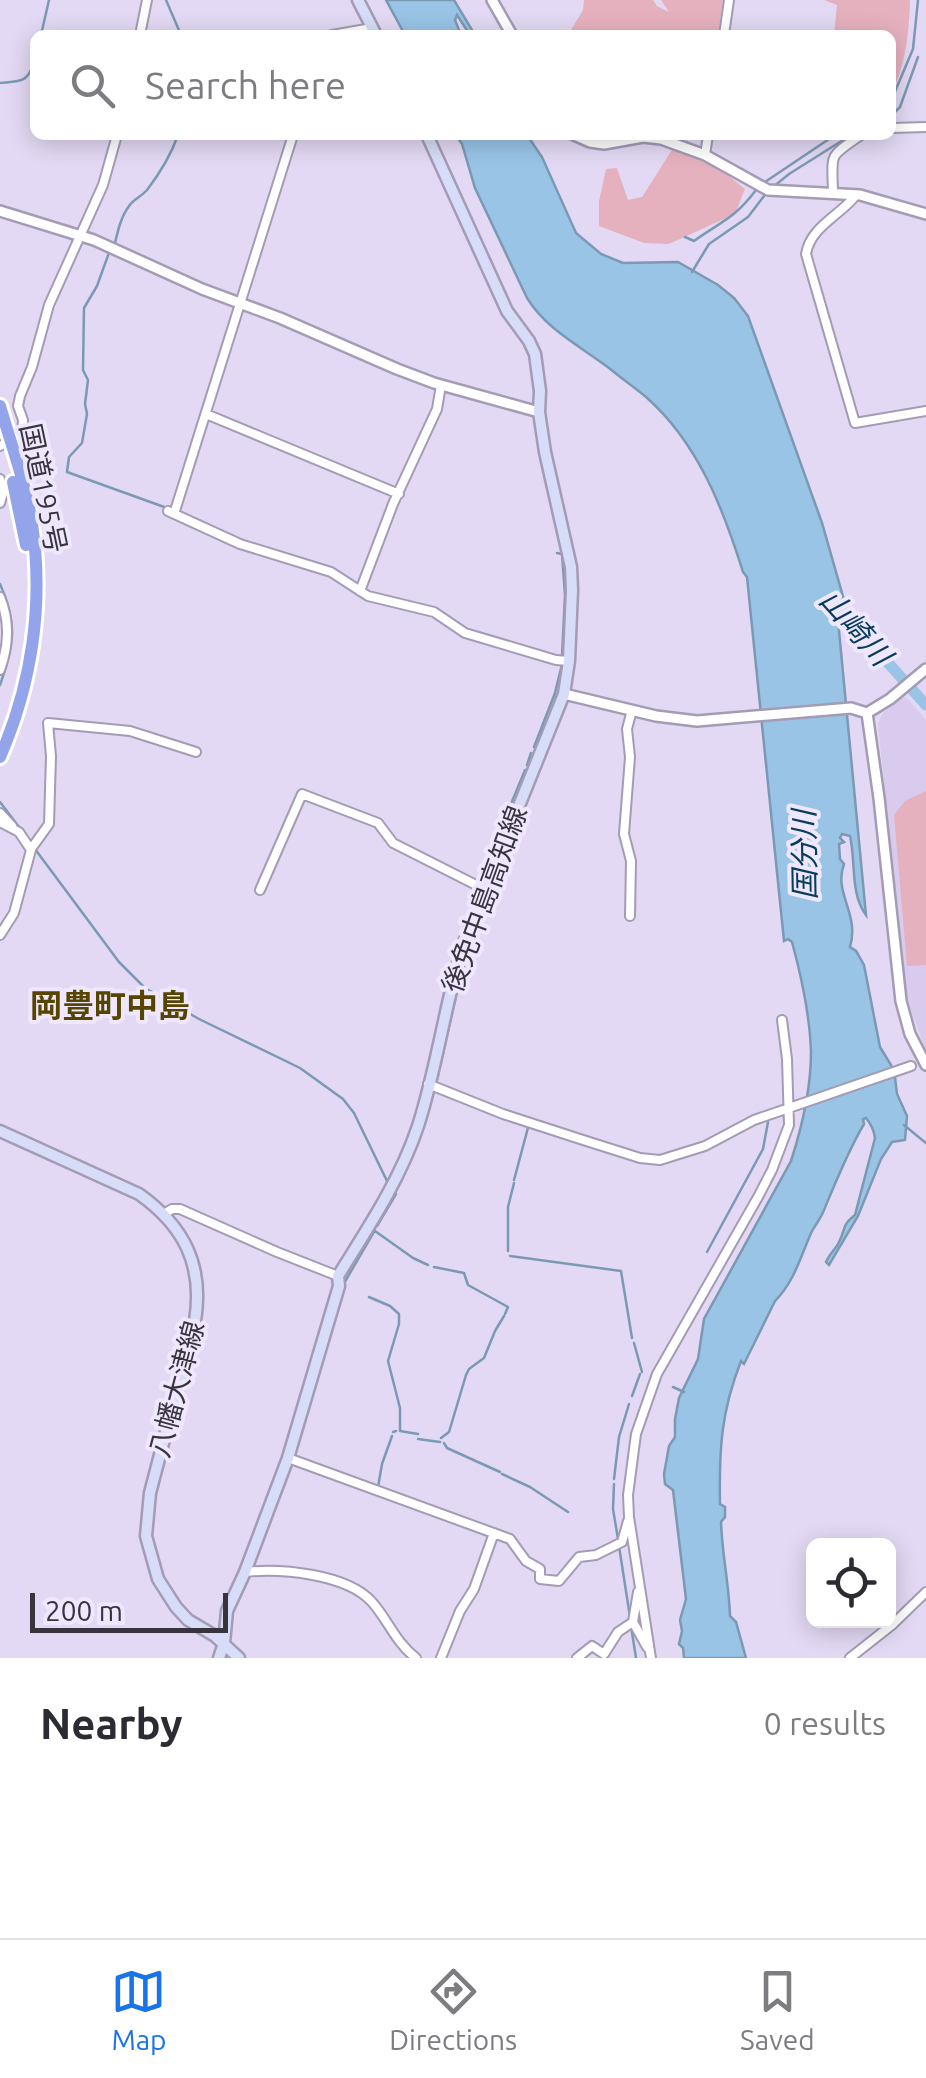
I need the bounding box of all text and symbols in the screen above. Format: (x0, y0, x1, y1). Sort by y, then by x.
search box (30, 30, 896, 140)
icon: search (65, 58, 120, 113)
text: Search here (145, 64, 346, 106)
street label: 国道195号 (15, 421, 73, 555)
water label: 山崎川 (813, 582, 901, 674)
street label: 後免中島高知線 (436, 802, 532, 996)
water label: 国分川 (786, 807, 822, 900)
district label: 岡豊町中島 (30, 987, 190, 1023)
street label: 八幡大津線 (143, 1317, 209, 1461)
map controls (806, 1538, 896, 1628)
button: locate (806, 1538, 896, 1628)
scale bar (30, 1588, 228, 1632)
text: 200 m (45, 1595, 123, 1626)
text: Nearby (40, 1700, 183, 1747)
text: 0 results (764, 1705, 886, 1741)
tab: Map (111, 1964, 167, 2055)
tab: Directions (389, 1964, 517, 2055)
tab: Saved (740, 1964, 815, 2055)

